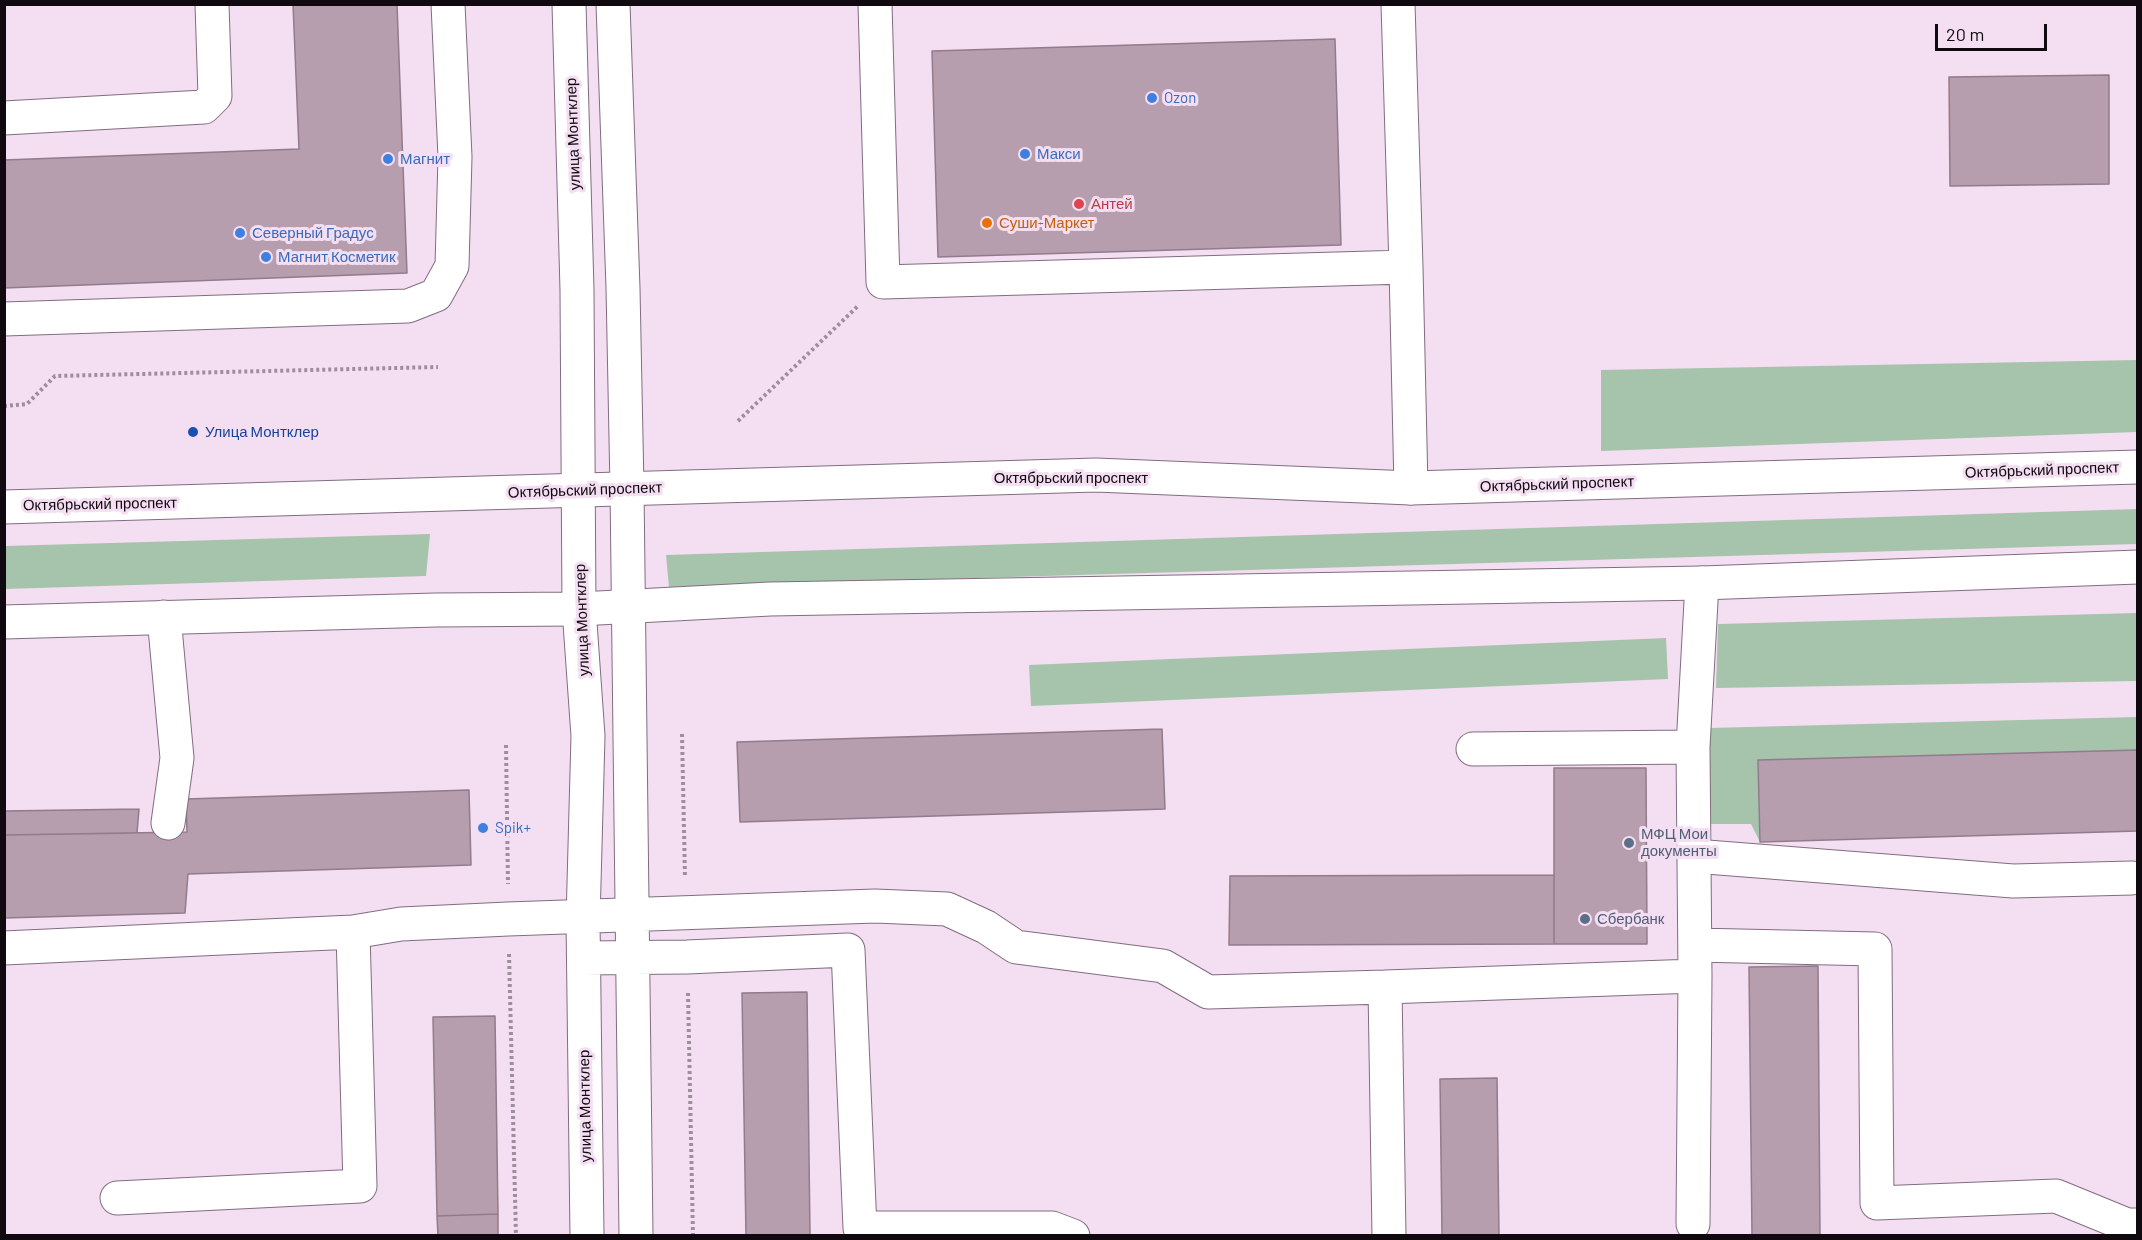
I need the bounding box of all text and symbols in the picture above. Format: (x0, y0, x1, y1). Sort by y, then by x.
scale bar (1938, 12, 2050, 50)
text: 20 m (1946, 23, 1984, 45)
street label: улица Монтклер (562, 77, 584, 191)
place label: Ozon (1164, 89, 1196, 107)
marker: Ozon (1145, 91, 1159, 105)
place label: Макси (1037, 145, 1081, 163)
marker: Макси (1018, 147, 1032, 161)
place label: Магнит (400, 150, 450, 168)
marker: Магнит (381, 152, 395, 166)
place label: Антей (1091, 195, 1133, 213)
marker: Антей (1072, 197, 1086, 211)
place label: Суши-Маркет (999, 214, 1094, 232)
marker: Суши-Маркет (980, 216, 994, 230)
place label: Северный Градус (252, 224, 374, 242)
marker: Северный Градус (233, 226, 247, 240)
place label: Магнит Косметик (278, 248, 396, 266)
marker: Магнит Косметик (259, 250, 273, 264)
place label: Улица Монтклер (205, 423, 319, 441)
marker: Улица Монтклер (186, 425, 200, 439)
street label: Октябрьский проспект (1965, 458, 2119, 482)
street label: Октябрьский проспект (994, 469, 1148, 487)
street label: Октябрьский проспект (1480, 472, 1634, 496)
street label: Октябрьский проспект (508, 478, 662, 502)
street label: Октябрьский проспект (23, 494, 177, 514)
street label: улица Монтклер (571, 563, 593, 677)
place label: Spik+ (495, 819, 531, 837)
marker: Spik+ (476, 821, 490, 835)
place label: МФЦ Мои документы (1641, 825, 1717, 860)
marker: МФЦ Мои документы (1622, 836, 1636, 850)
place label: Сбербанк (1597, 910, 1664, 928)
marker: Сбербанк (1578, 912, 1592, 926)
street label: улица Монтклер (575, 1050, 595, 1162)

